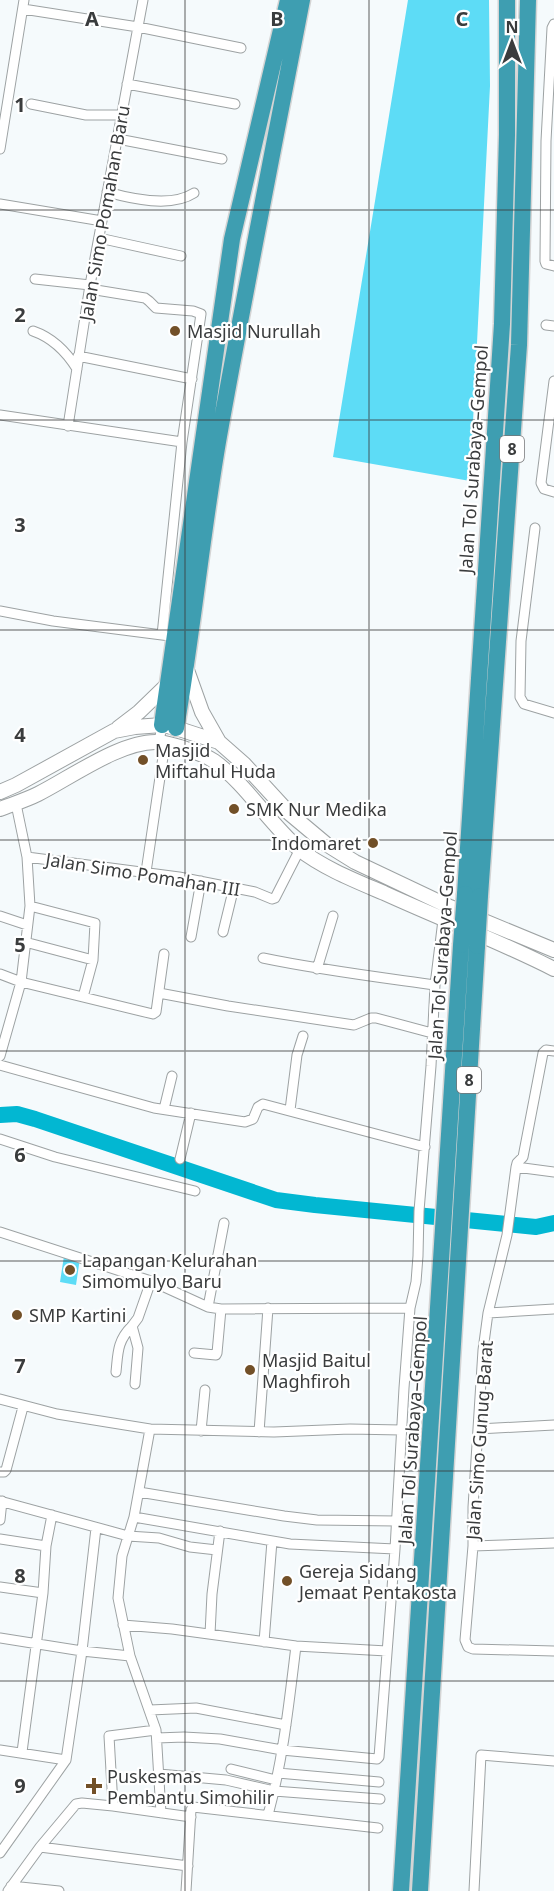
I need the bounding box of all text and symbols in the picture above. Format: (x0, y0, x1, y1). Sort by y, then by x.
text: A (85, 5, 99, 32)
text: B (270, 5, 284, 32)
text: C (456, 5, 469, 32)
north arrow (482, 12, 542, 72)
text: N (505, 16, 519, 38)
text: 1 (14, 91, 26, 118)
street label: Jalan Simo Pomahan Baru (73, 103, 135, 325)
text: 2 (14, 301, 26, 328)
place label: Masjid Nurullah (187, 319, 321, 343)
marker: Masjid Nurullah (168, 324, 182, 338)
street label: Jalan Tol Surabaya–Gempol (453, 344, 493, 576)
road number: 8 (500, 436, 524, 462)
text: 3 (14, 511, 26, 538)
text: 4 (14, 721, 26, 748)
place label: Masjid Miftahul Huda (155, 738, 276, 783)
marker: Masjid Miftahul Huda (136, 753, 150, 767)
place label: SMK Nur Medika (246, 797, 387, 821)
marker: SMK Nur Medika (227, 802, 241, 816)
street label: Jalan Tol Surabaya–Gempol (422, 830, 462, 1062)
place label: Indomaret (271, 831, 361, 855)
marker: Indomaret (366, 836, 380, 850)
street label: Jalan Simo Pomahan III (42, 846, 242, 901)
text: 5 (14, 931, 26, 958)
road number: 8 (457, 1067, 481, 1093)
text: 6 (14, 1141, 26, 1168)
place label: Lapangan Kelurahan Simomulyo Baru (82, 1248, 257, 1293)
marker: Lapangan Kelurahan Simomulyo Baru (63, 1263, 77, 1277)
place label: SMP Kartini (29, 1303, 126, 1327)
marker: SMP Kartini (10, 1308, 24, 1322)
street label: Jalan Tol Surabaya–Gempol (392, 1315, 432, 1547)
street label: Jalan Simo Gunug Barat (460, 1339, 498, 1543)
place label: Masjid Baitul Maghfiroh (262, 1348, 371, 1393)
text: 7 (14, 1352, 26, 1379)
marker: Masjid Baitul Maghfiroh (243, 1363, 257, 1377)
place label: Gereja Sidang Jemaat Pentakosta (297, 1559, 457, 1604)
text: 8 (14, 1562, 26, 1589)
marker: Gereja Sidang Jemaat Pentakosta (280, 1574, 294, 1588)
place label: Puskesmas Pembantu Simohilir (107, 1764, 275, 1809)
text: 9 (14, 1772, 26, 1799)
marker: Puskesmas Pembantu Simohilir (85, 1777, 103, 1795)

